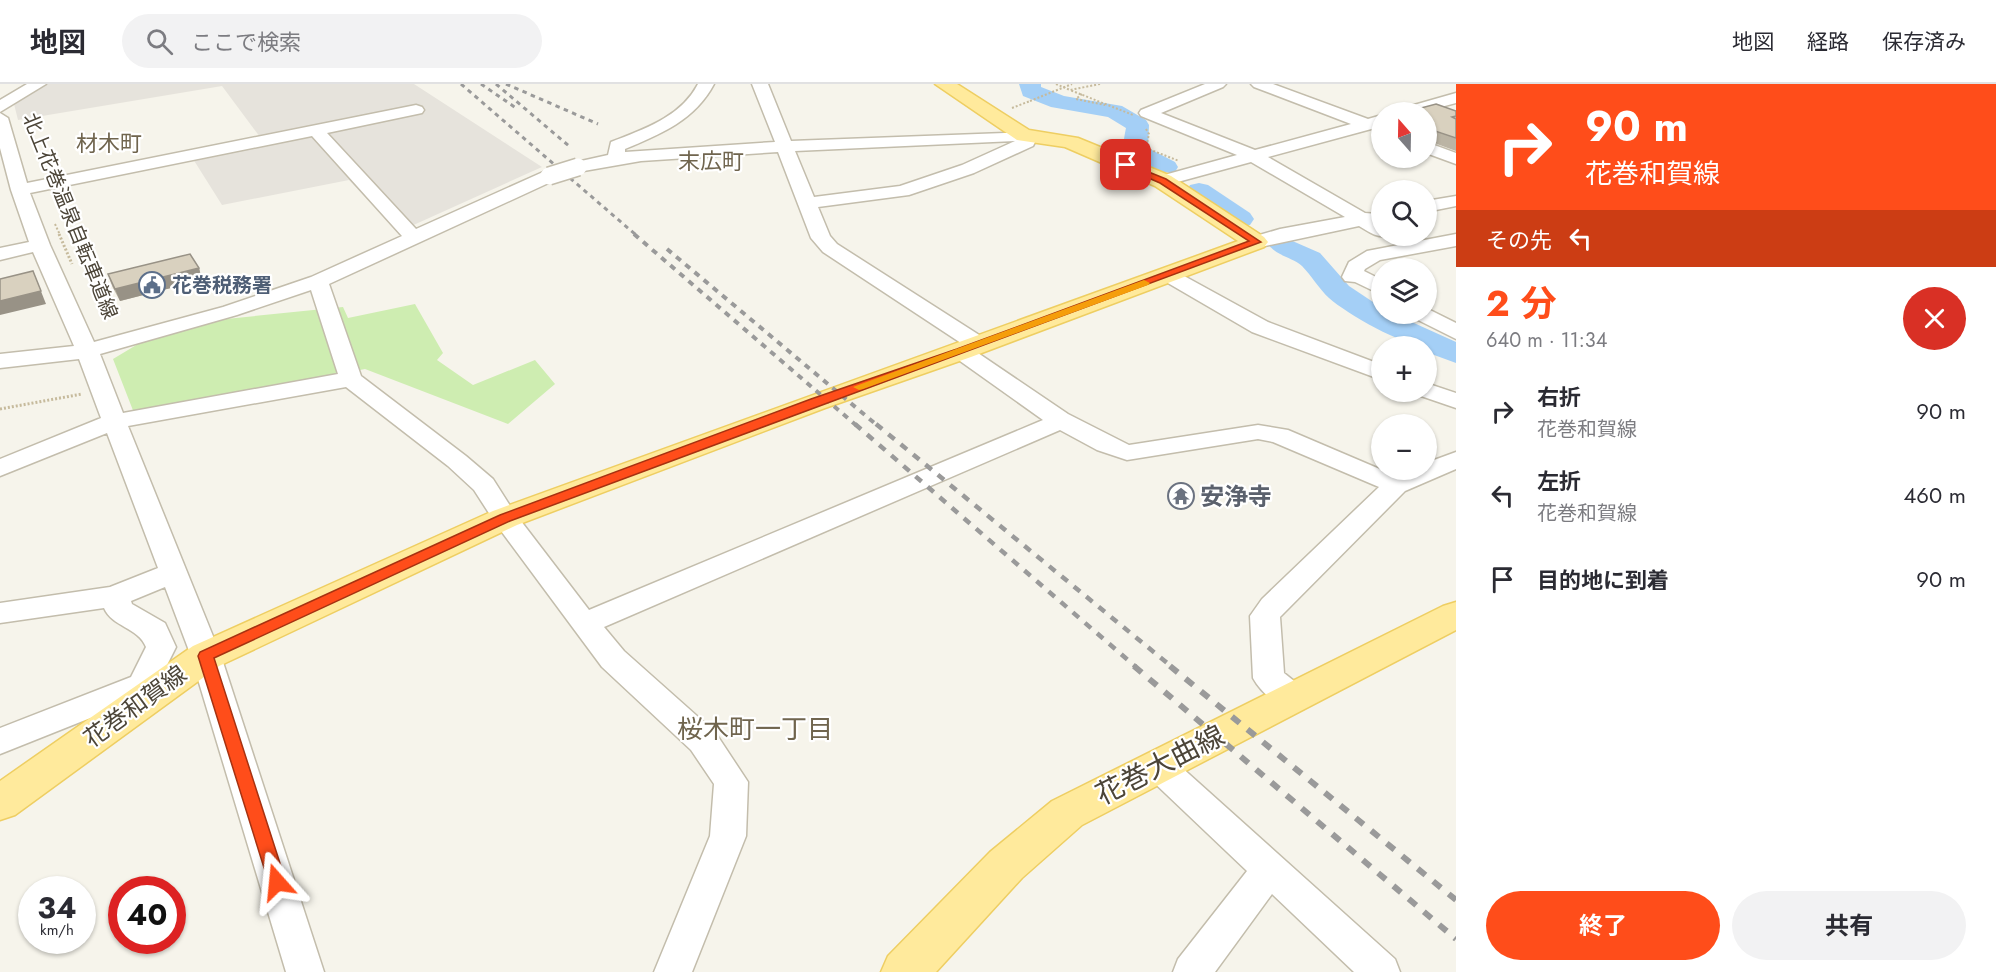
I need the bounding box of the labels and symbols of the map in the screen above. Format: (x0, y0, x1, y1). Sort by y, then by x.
north arrow (1371, 102, 1437, 168)
street label: 北上花巻温泉自転車道線 (15, 109, 125, 323)
district label: 材木町 (76, 127, 142, 159)
pin (1100, 139, 1151, 190)
district label: 末広町 (678, 145, 744, 177)
public building icon: 花巻税務署 (137, 270, 167, 300)
place label: 花巻税務署 (172, 271, 272, 300)
place label: 安浄寺 (1200, 479, 1272, 514)
temple icon: 安浄寺 (1166, 481, 1196, 511)
street label: 花巻和賀線 (76, 657, 194, 755)
district label: 桜木町一丁目 (677, 710, 833, 748)
street label: 花巻大曲線 (1088, 715, 1232, 815)
position arrow (245, 850, 309, 914)
speed limit sign: 40 (108, 876, 186, 954)

